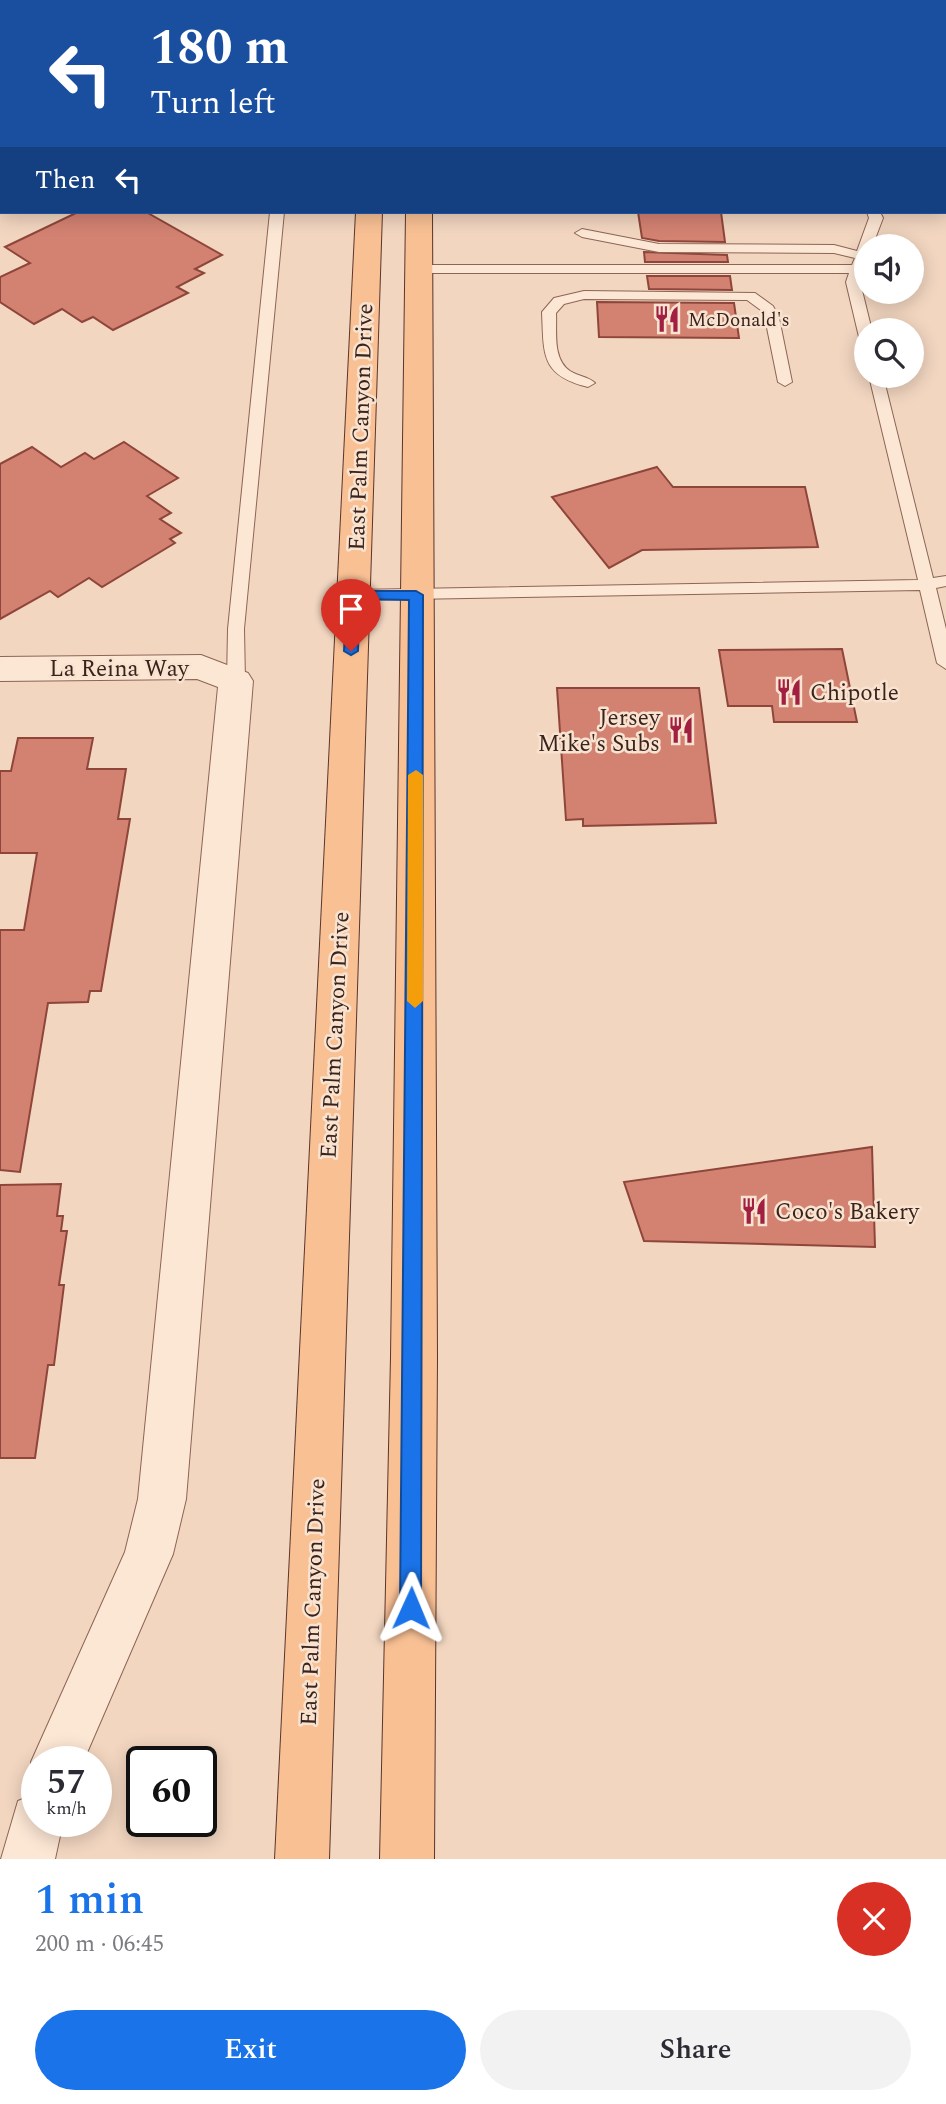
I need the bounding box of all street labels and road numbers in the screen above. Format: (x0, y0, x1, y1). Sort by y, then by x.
street label: East Palm Canyon Drive (340, 303, 383, 551)
street label: La Reina Way (49, 652, 190, 687)
street label: East Palm Canyon Drive (312, 911, 359, 1160)
street label: East Palm Canyon Drive (292, 1478, 335, 1726)

